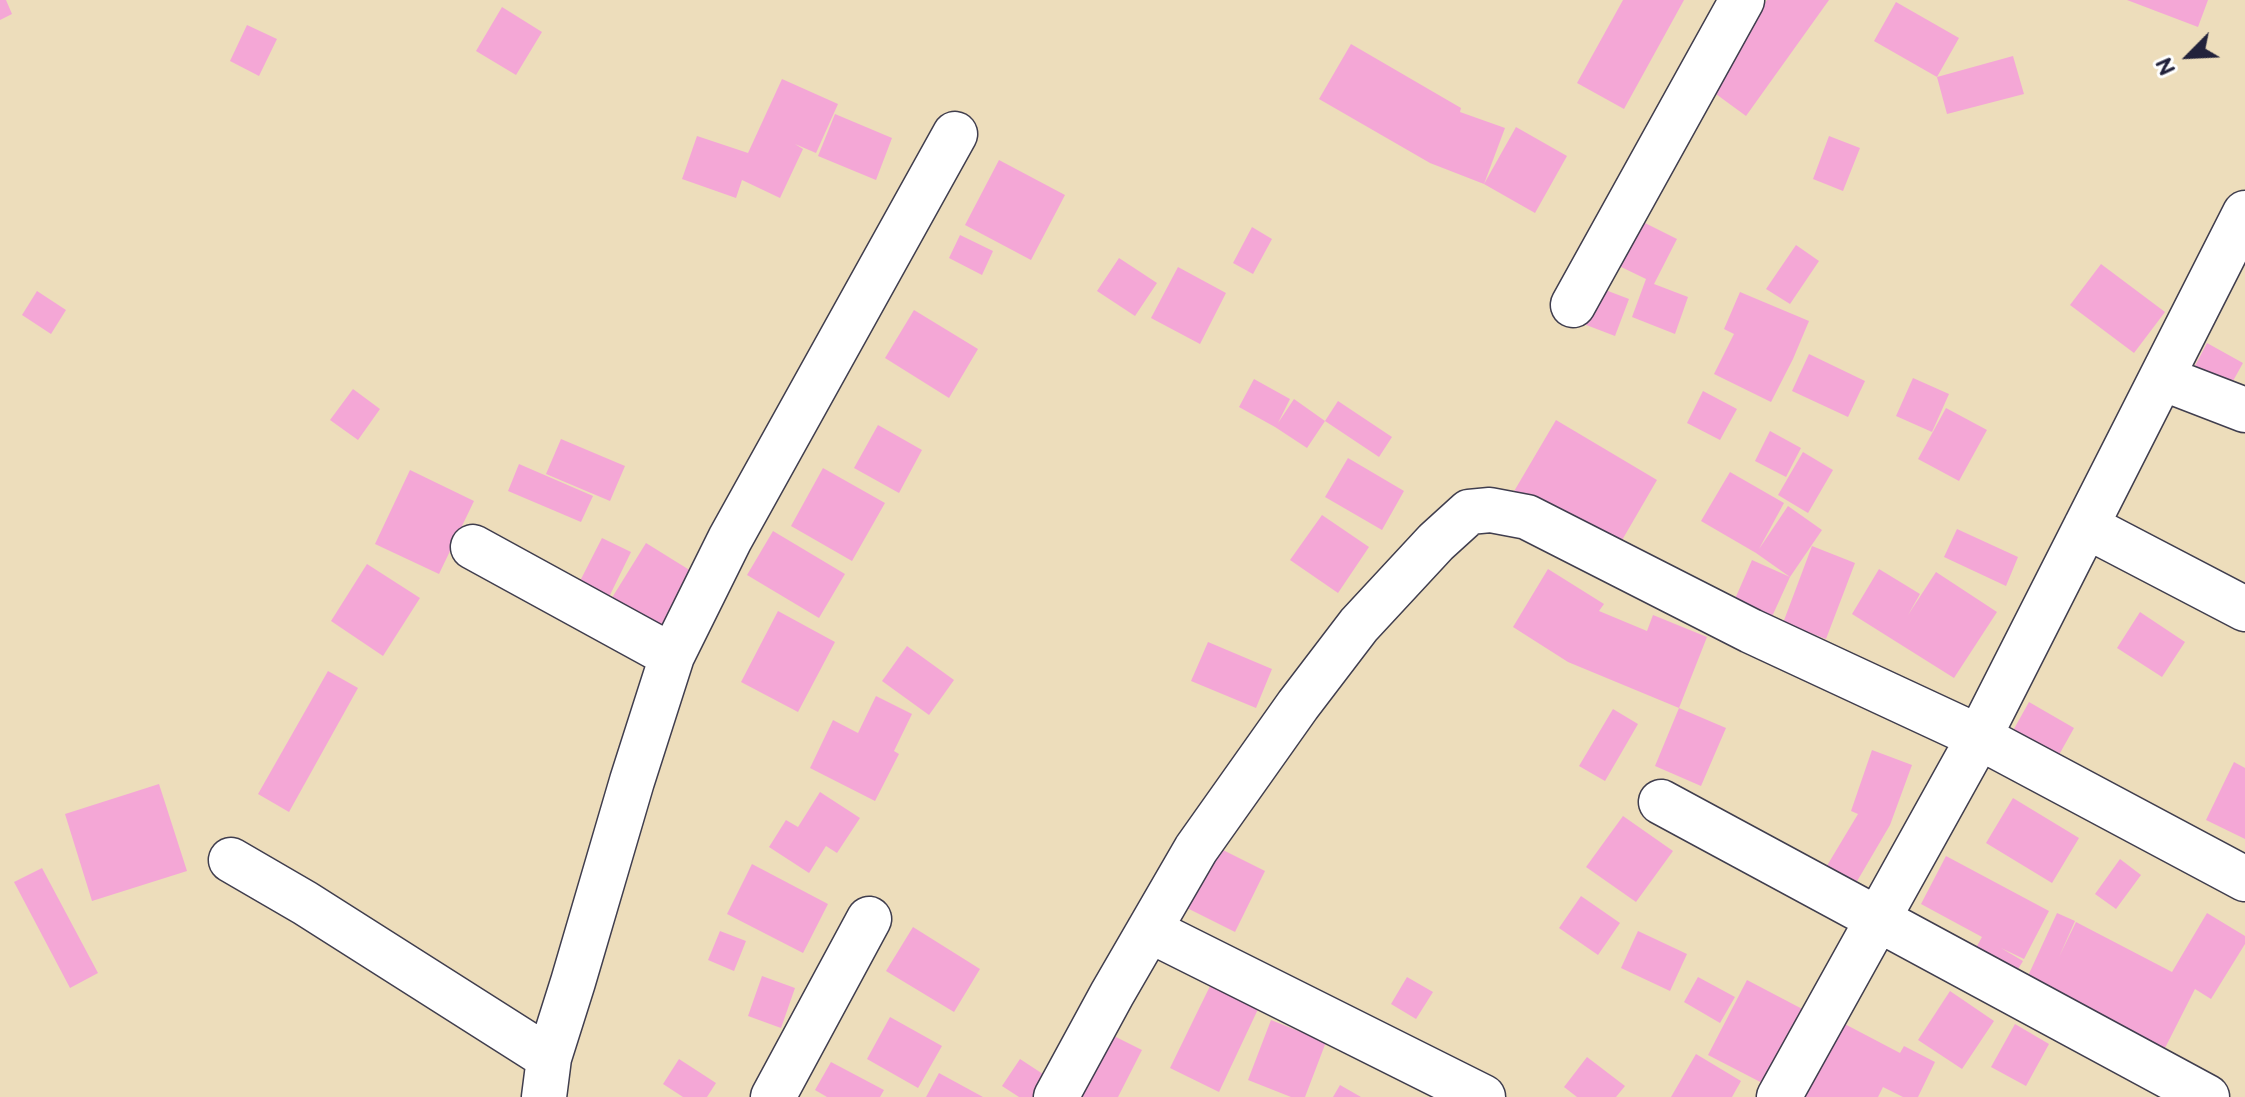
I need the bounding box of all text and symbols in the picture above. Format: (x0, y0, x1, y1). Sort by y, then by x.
north arrow (2149, 16, 2229, 96)
text: N (2151, 53, 2182, 79)

